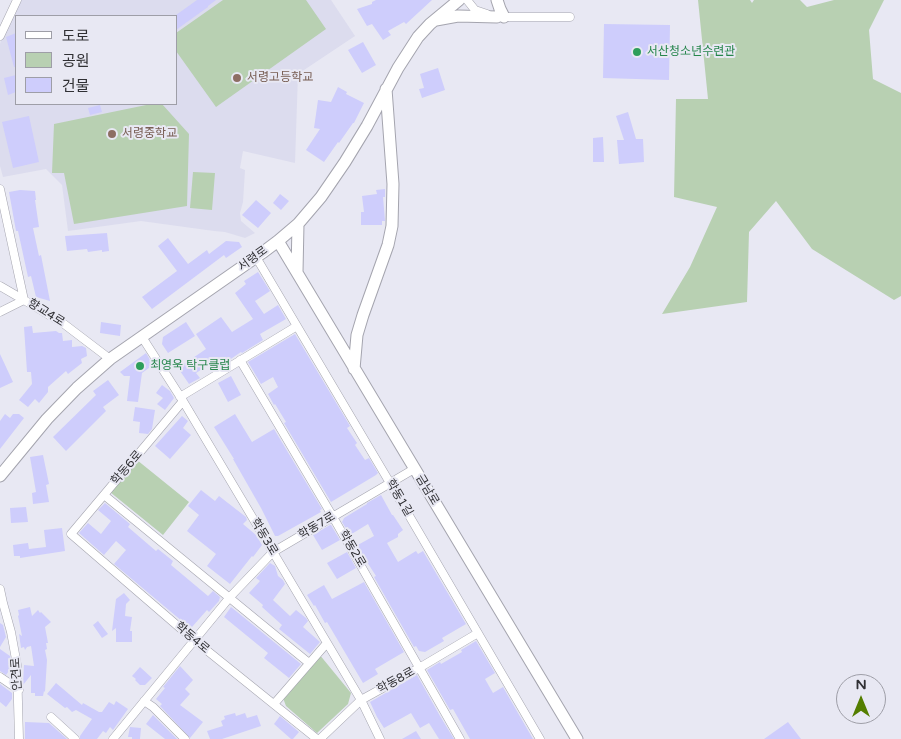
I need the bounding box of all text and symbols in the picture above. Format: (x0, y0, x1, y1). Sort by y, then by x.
legend (15, 15, 178, 105)
text: 도로 (62, 27, 90, 45)
place label: 서산청소년수련관 (647, 45, 735, 59)
marker: 서산청소년수련관 (631, 46, 643, 58)
text: 공원 (62, 52, 90, 70)
place label: 서령고등학교 (247, 71, 313, 85)
marker: 서령고등학교 (231, 72, 243, 84)
text: 건물 (62, 77, 90, 95)
place label: 서령중학교 (122, 127, 177, 141)
marker: 서령중학교 (106, 128, 118, 140)
street label: 서령로 (235, 243, 271, 275)
street label: 향교4로 (25, 296, 67, 330)
place label: 최영욱 탁구클럽 (150, 359, 230, 373)
marker: 최영욱 탁구클럽 (134, 360, 146, 372)
street label: 학동6로 (108, 448, 146, 488)
street label: 금남로 (412, 472, 442, 508)
street label: 학동1길 (383, 477, 415, 519)
street label: 학동7로 (296, 509, 338, 543)
street label: 학동3로 (247, 516, 281, 558)
street label: 학동2로 (336, 528, 368, 570)
street label: 학동4로 (172, 619, 212, 657)
street label: 안견로 (9, 657, 25, 691)
street label: 학동8로 (375, 665, 417, 697)
north arrow (836, 674, 886, 724)
text: N (855, 676, 867, 693)

